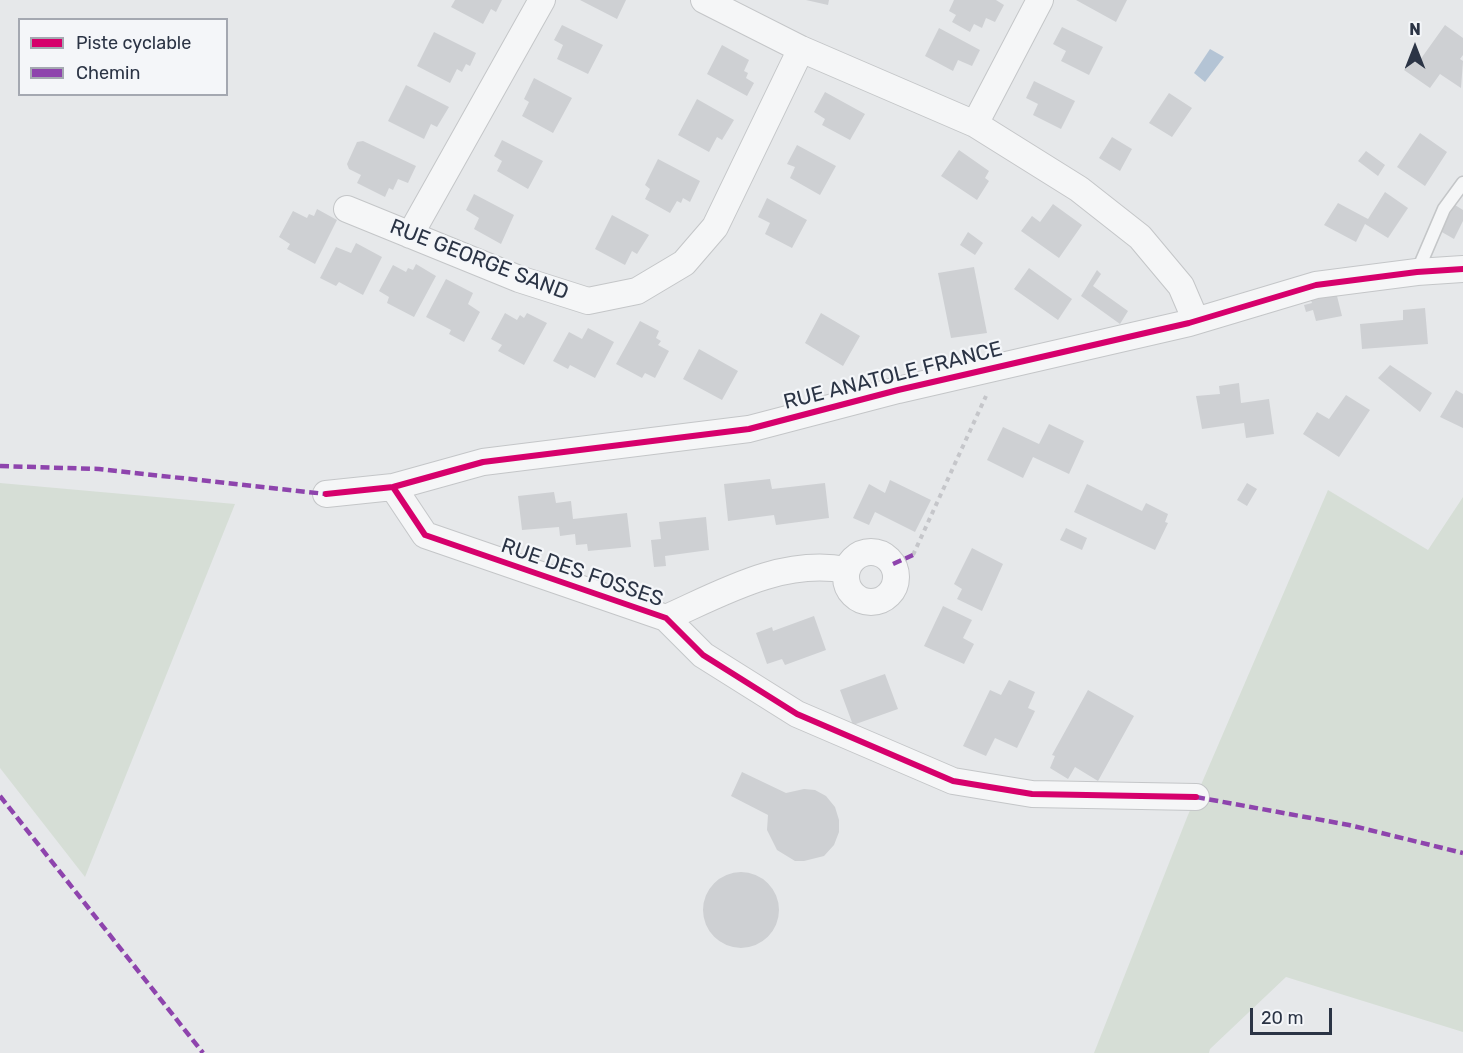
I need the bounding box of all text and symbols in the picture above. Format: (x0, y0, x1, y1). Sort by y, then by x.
legend (18, 18, 228, 96)
north arrow (1385, 18, 1445, 78)
text: N (1409, 20, 1421, 39)
text: Piste cyclable (76, 32, 191, 54)
text: Chemin (76, 62, 140, 84)
street label: RUE GEORGE SAND (386, 214, 572, 306)
street label: RUE ANATOLE FRANCE (781, 337, 1005, 415)
street label: RUE DES FOSSES (498, 533, 666, 613)
scale bar (1253, 996, 1336, 1034)
text: 20 m (1261, 1007, 1303, 1029)

